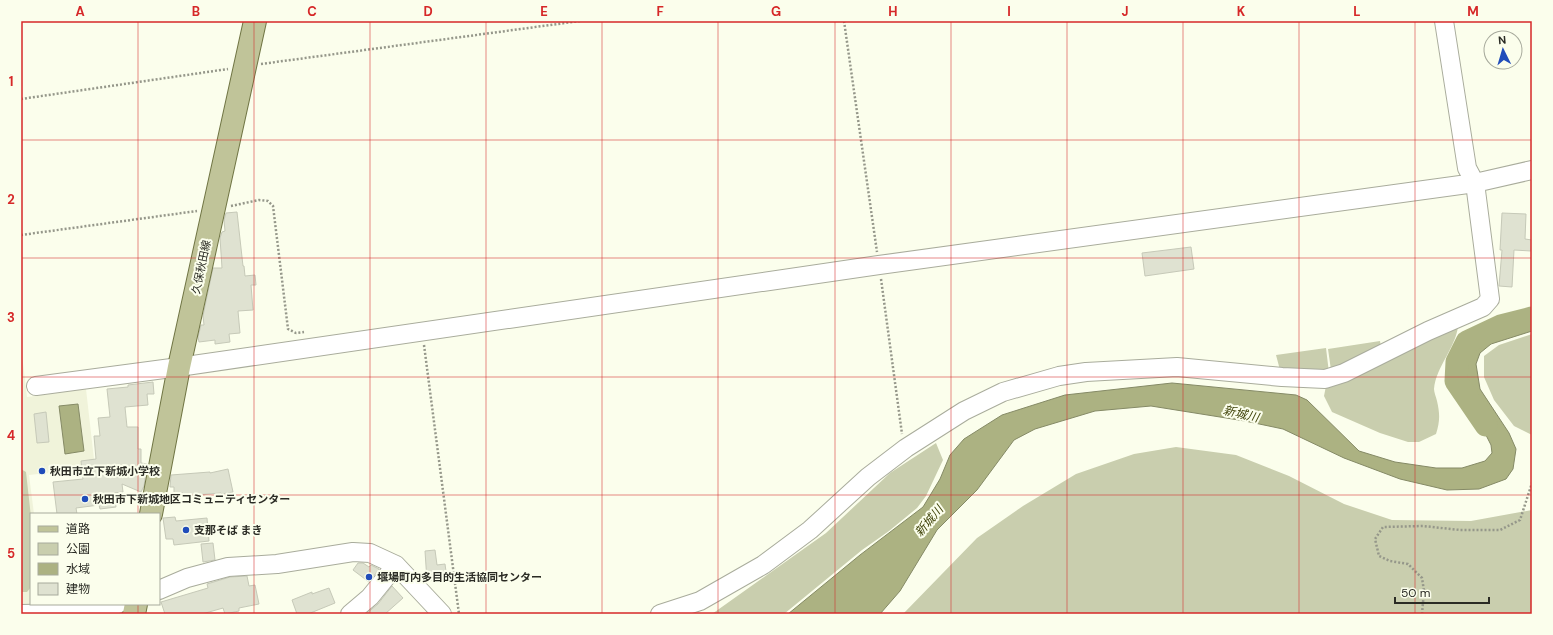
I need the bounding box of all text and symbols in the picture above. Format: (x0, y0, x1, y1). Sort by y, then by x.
text: A (75, 3, 85, 20)
text: B (192, 3, 200, 20)
text: C (307, 3, 317, 20)
text: D (423, 3, 433, 20)
text: E (540, 3, 548, 20)
text: F (656, 3, 664, 20)
text: G (771, 3, 781, 20)
text: H (888, 3, 898, 20)
text: I (1007, 3, 1011, 20)
text: J (1121, 3, 1129, 20)
text: K (1237, 3, 1246, 20)
text: L (1353, 3, 1361, 20)
text: M (1467, 3, 1479, 20)
north arrow (1483, 30, 1523, 70)
text: N (1498, 33, 1507, 47)
text: 1 (9, 73, 13, 90)
text: 2 (7, 191, 15, 208)
street label: 久保秋田線 (188, 239, 214, 295)
text: 3 (7, 309, 15, 326)
water label: 新城川 (1222, 402, 1262, 426)
text: 4 (7, 427, 15, 444)
place label: 秋田市立下新城小学校 (50, 464, 160, 478)
marker: 秋田市立下新城小学校 (37, 466, 47, 476)
place label: 秋田市下新城地区コミュニティセンター (93, 492, 290, 506)
marker: 秋田市下新城地区コミュニティセンター (80, 494, 90, 504)
water label: 新城川 (911, 501, 948, 540)
legend (30, 513, 160, 605)
text: 道路 (66, 521, 90, 537)
place label: 支那そば まき (194, 523, 263, 537)
marker: 支那そば まき (181, 525, 191, 535)
text: 公園 (66, 541, 90, 557)
text: 5 (7, 545, 15, 562)
text: 水域 (66, 561, 90, 577)
place label: 堰場町内多目的生活協同センター (377, 570, 542, 584)
marker: 堰場町内多目的生活協同センター (364, 572, 374, 582)
scale bar (1395, 579, 1489, 605)
text: 建物 (66, 581, 90, 597)
text: 50 m (1401, 585, 1430, 601)

